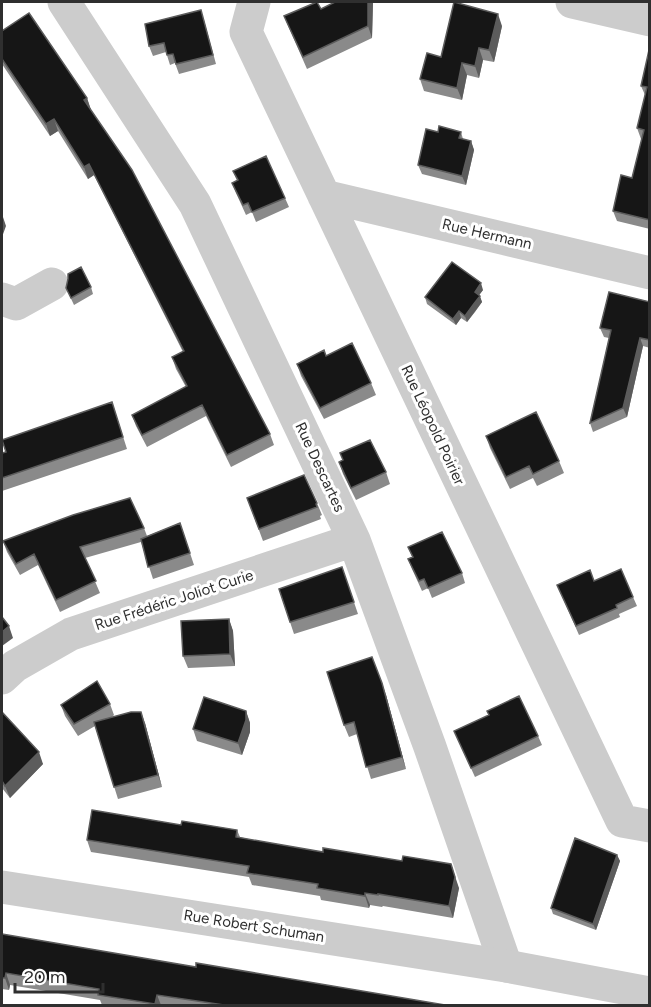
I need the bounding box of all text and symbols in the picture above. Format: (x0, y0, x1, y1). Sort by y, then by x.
street label: Rue Hermann (440, 215, 534, 253)
street label: Rue Léopold Poirier (397, 362, 469, 488)
street label: Rue Descartes (291, 419, 349, 515)
street label: Rue Frédéric Joliot Curie (93, 566, 255, 634)
street label: Rue Robert Schuman (182, 906, 326, 946)
scale bar (15, 956, 104, 994)
text: 20 m (24, 966, 65, 988)

